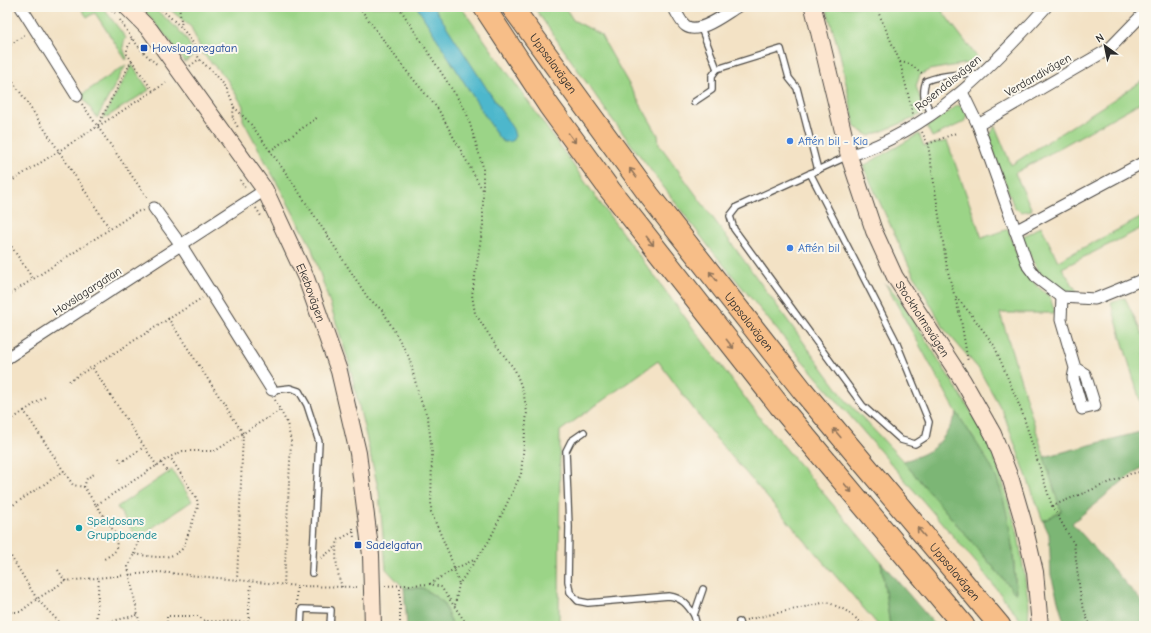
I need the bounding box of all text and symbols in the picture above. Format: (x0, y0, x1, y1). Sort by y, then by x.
north arrow (1085, 26, 1125, 66)
street label: Uppsalavägen (527, 31, 580, 96)
text: N (1093, 31, 1106, 45)
place label: Hovslagaregatan (152, 41, 237, 55)
marker: Hovslagaregatan (139, 43, 149, 53)
street label: Verdandivägen (1002, 50, 1074, 100)
street label: Rosendalsvägen (912, 52, 984, 114)
one-way arrow (568, 132, 576, 143)
place label: Aftén bil - Kia (798, 134, 868, 148)
marker: Aftén bil - Kia (785, 136, 795, 146)
one-way arrow (629, 168, 637, 179)
one-way arrow (646, 236, 654, 247)
place label: Aftén bil (798, 241, 840, 255)
marker: Aftén bil (785, 243, 795, 253)
street label: Ekebovägen (293, 261, 328, 324)
street label: Hovslagargatan (50, 264, 124, 318)
one-way arrow (708, 271, 717, 282)
street label: Stockholmsvägen (892, 278, 952, 360)
street label: Uppsalavägen (721, 290, 776, 354)
one-way arrow (726, 338, 735, 349)
one-way arrow (833, 427, 842, 438)
one-way arrow (844, 482, 853, 493)
place label: Speldosans Gruppboende (87, 514, 157, 542)
marker: Speldosans Gruppboende (74, 523, 84, 533)
one-way arrow (917, 527, 926, 537)
place label: Sadelgatan (366, 538, 422, 552)
marker: Sadelgatan (353, 540, 363, 550)
street label: Uppsalavägen (927, 540, 983, 604)

